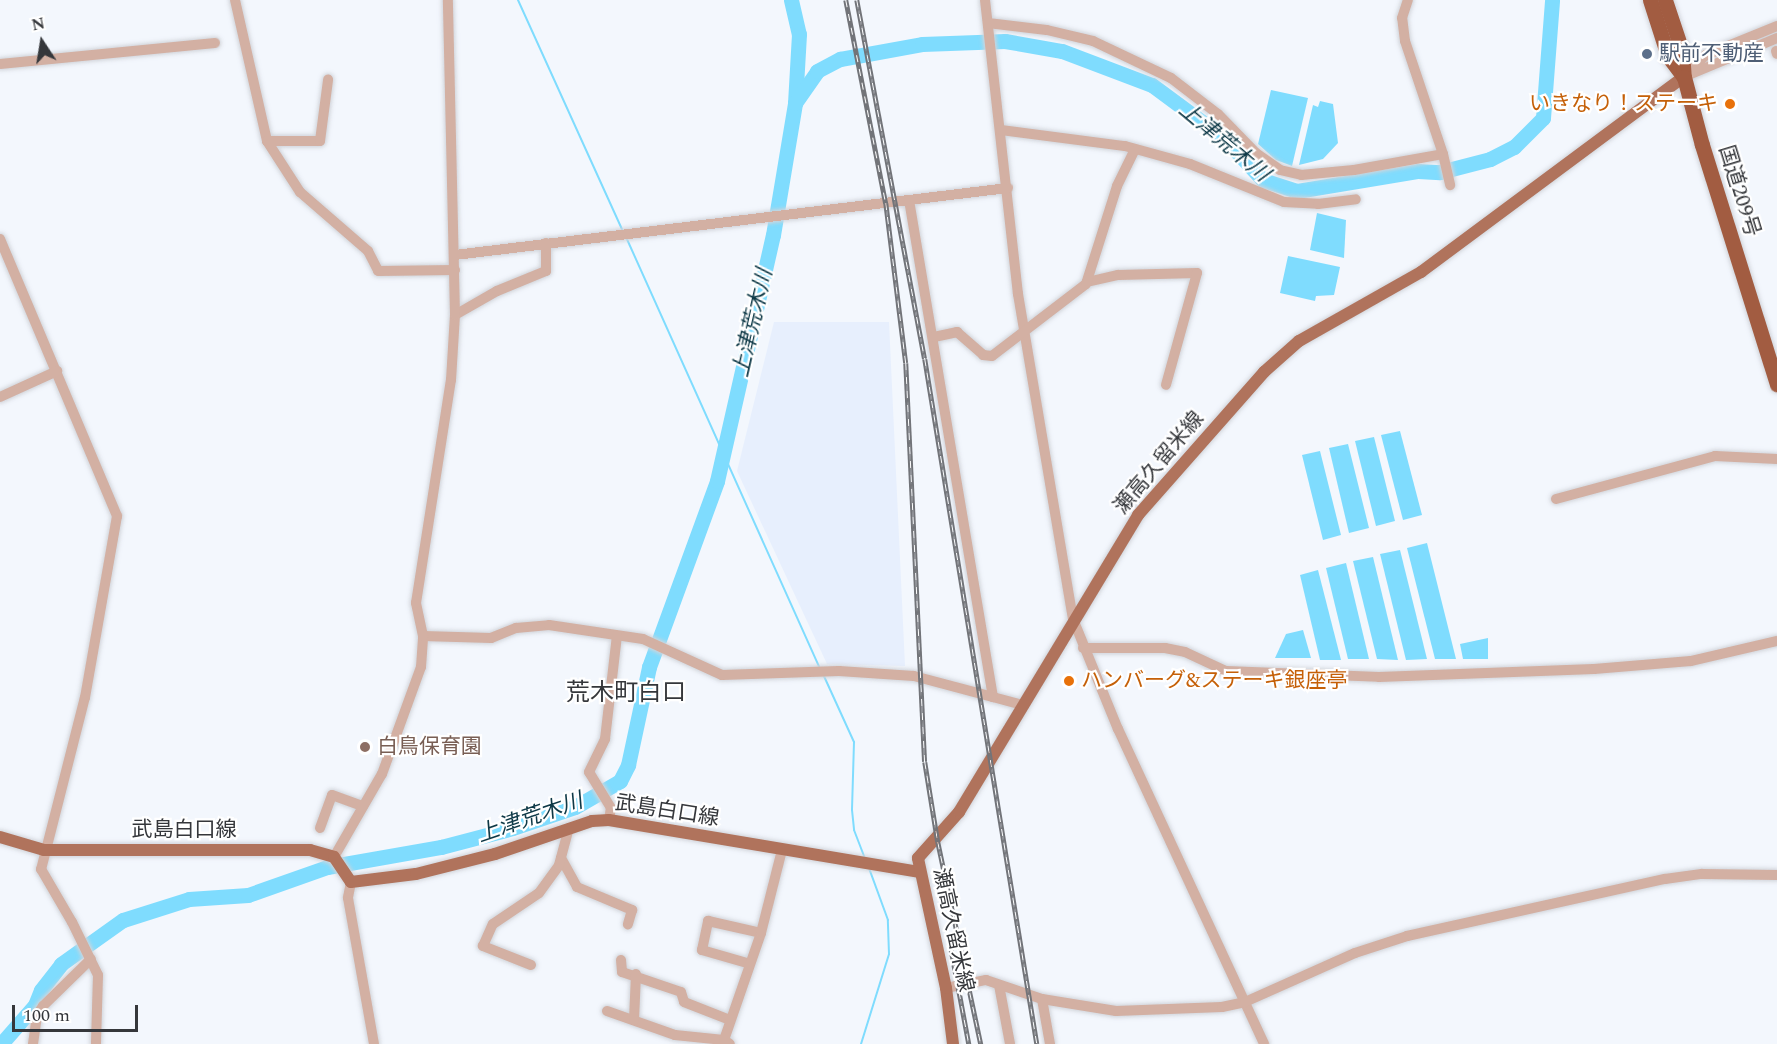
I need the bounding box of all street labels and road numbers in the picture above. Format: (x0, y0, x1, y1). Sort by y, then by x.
street label: 国道209号 (1713, 142, 1765, 240)
street label: 瀬高久留米線 (1109, 407, 1209, 519)
street label: 武島白口線 (613, 790, 721, 832)
street label: 武島白口線 (132, 817, 236, 843)
street label: 瀬高久留米線 (928, 866, 978, 994)

